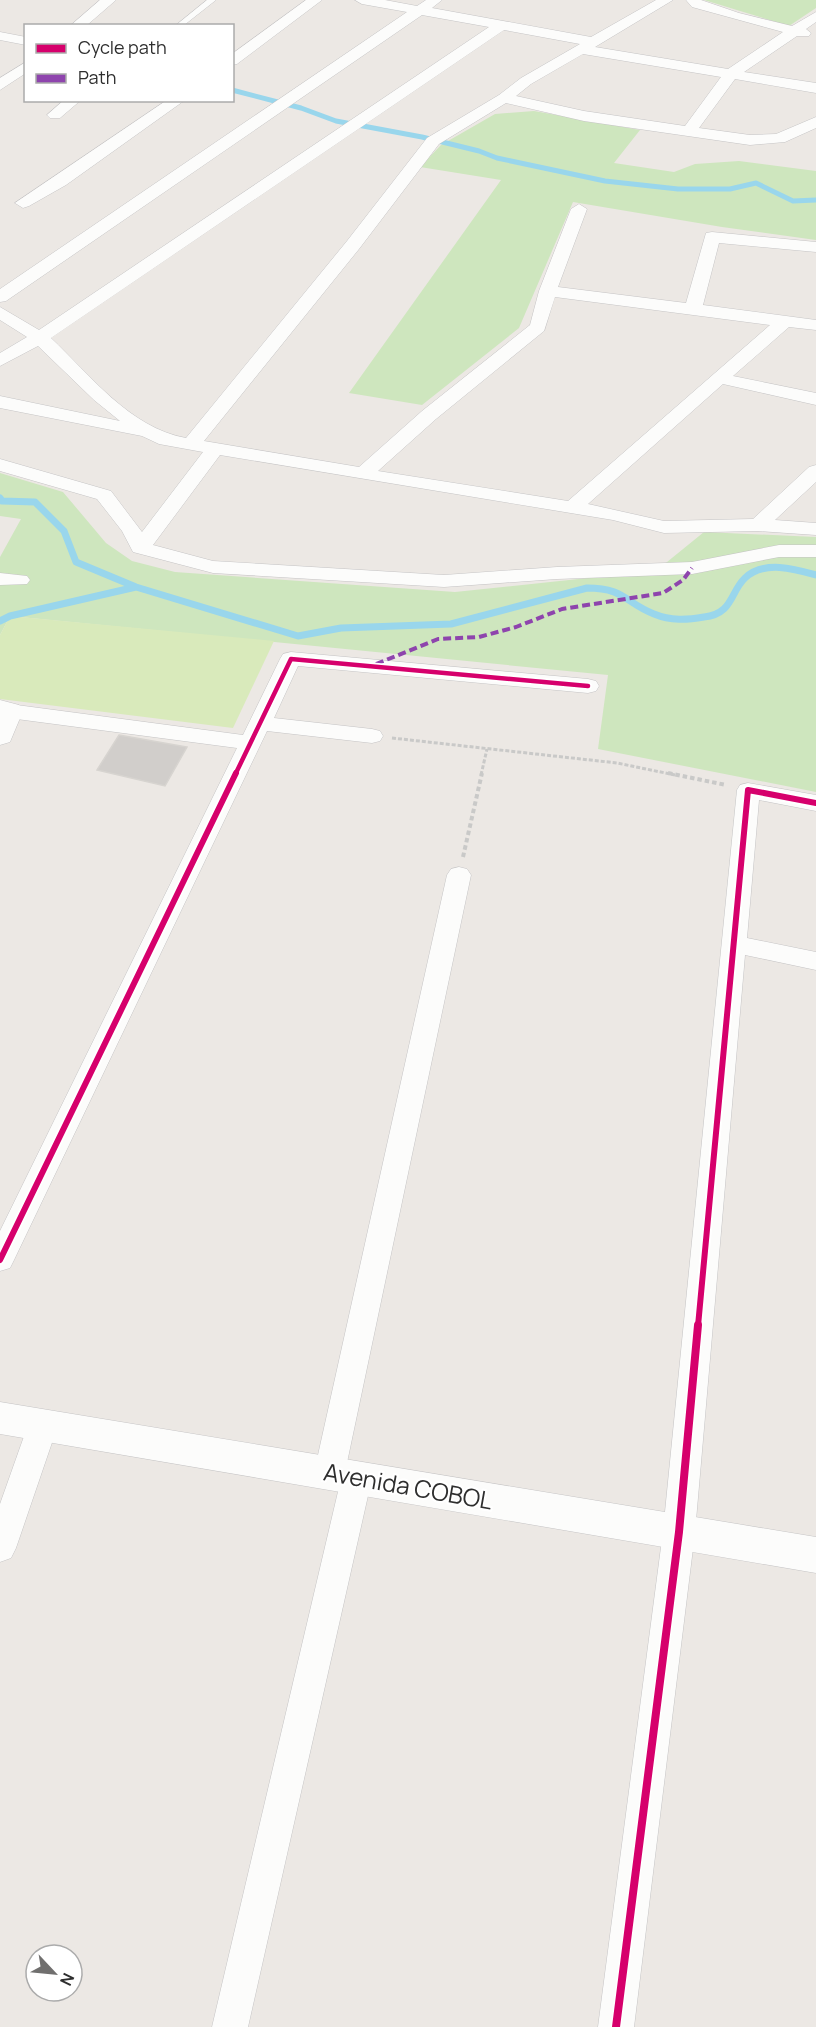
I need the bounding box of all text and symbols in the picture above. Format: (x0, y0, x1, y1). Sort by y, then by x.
legend (24, 24, 234, 102)
text: Cycle path (78, 35, 167, 59)
text: Path (78, 65, 116, 89)
street label: Avenida COBOL (321, 1454, 495, 1517)
north arrow (24, 1943, 84, 2003)
text: N (55, 1970, 80, 1990)

